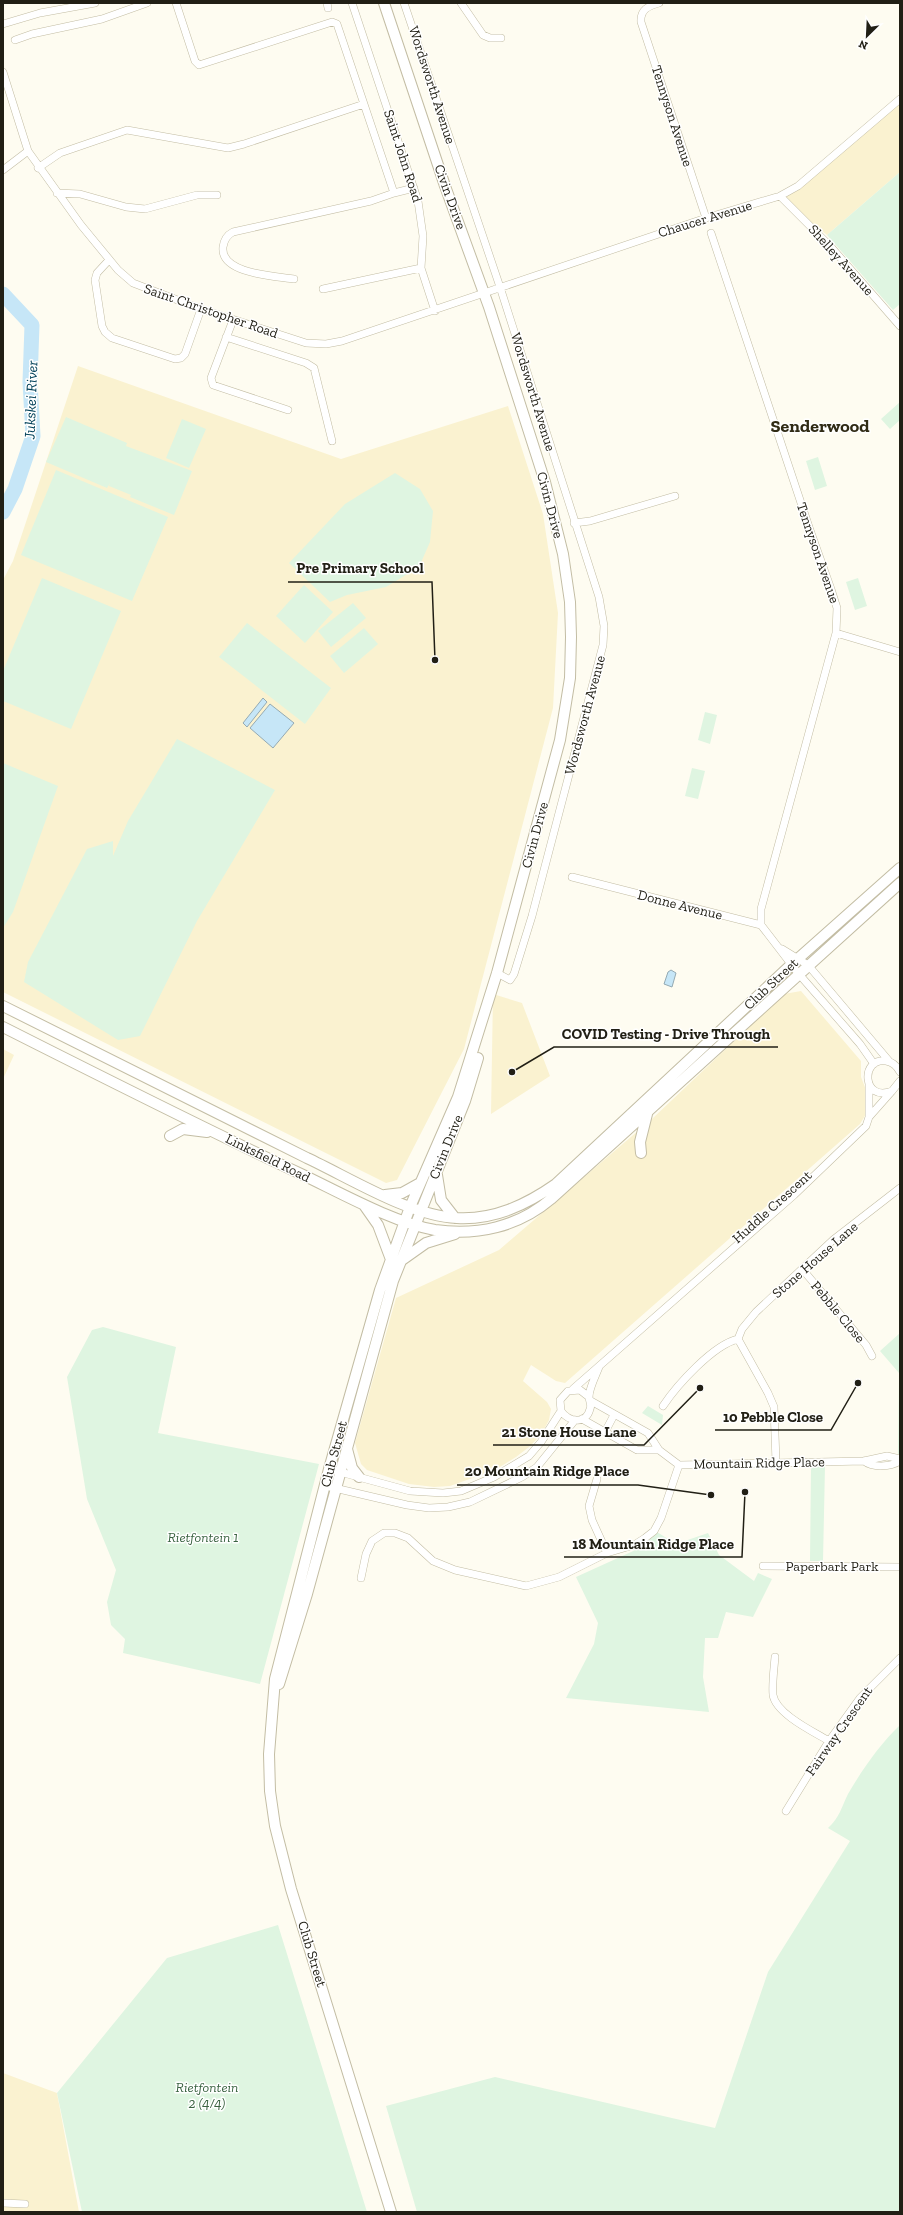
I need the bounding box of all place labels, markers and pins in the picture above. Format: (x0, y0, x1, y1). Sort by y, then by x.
callout: Pre Primary School (288, 555, 432, 582)
callout: COVID Testing - Drive Through (554, 1020, 778, 1047)
callout: 10 Pebble Close (715, 1403, 831, 1430)
callout: 21 Stone House Lane (493, 1418, 644, 1445)
callout: 20 Mountain Ridge Place (457, 1458, 638, 1485)
callout: 18 Mountain Ridge Place (564, 1530, 742, 1557)

